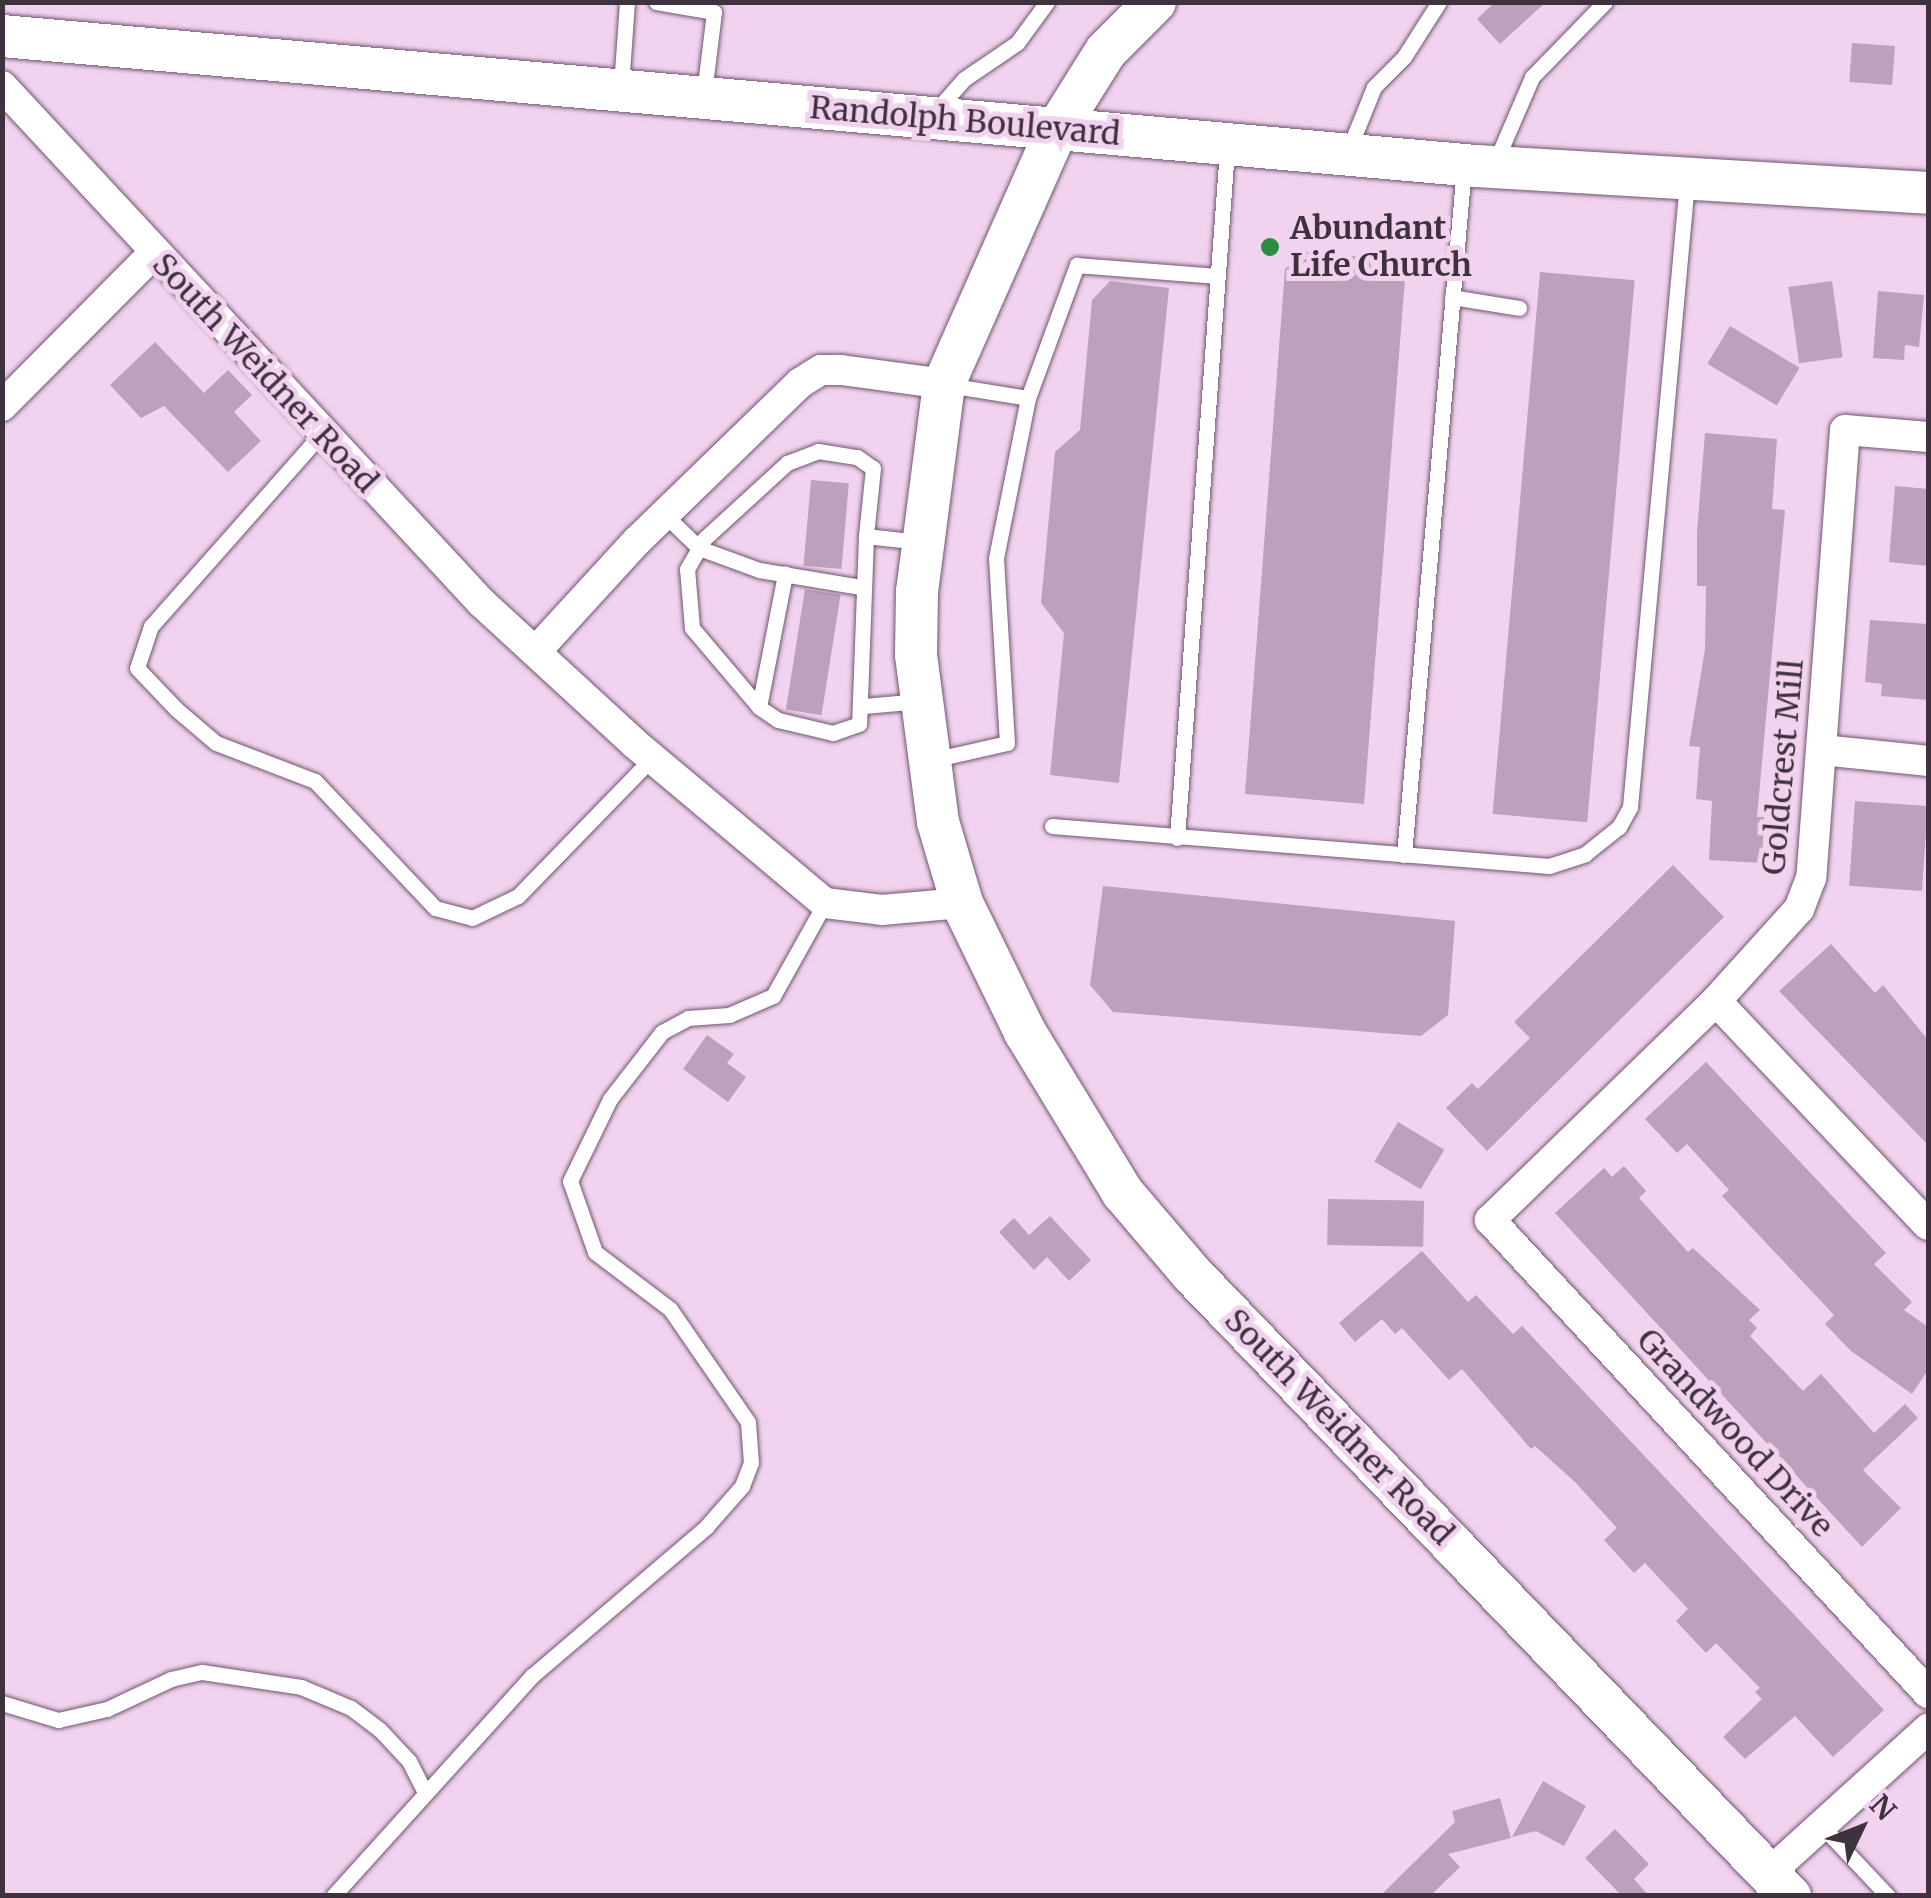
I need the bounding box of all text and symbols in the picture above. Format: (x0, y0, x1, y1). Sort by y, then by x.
street label: Randolph Boulevard (808, 88, 1122, 154)
place label: Abundant Life Church (1290, 210, 1472, 285)
marker: Abundant Life Church (1259, 236, 1281, 258)
street label: South Weidner Road (144, 245, 386, 501)
street label: Goldcrest Mill (1754, 658, 1812, 876)
street label: South Weidner Road (1216, 1301, 1462, 1553)
street label: Grandwood Drive (1629, 1321, 1841, 1545)
north arrow (1811, 1778, 1911, 1878)
text: N (1862, 1787, 1904, 1828)

